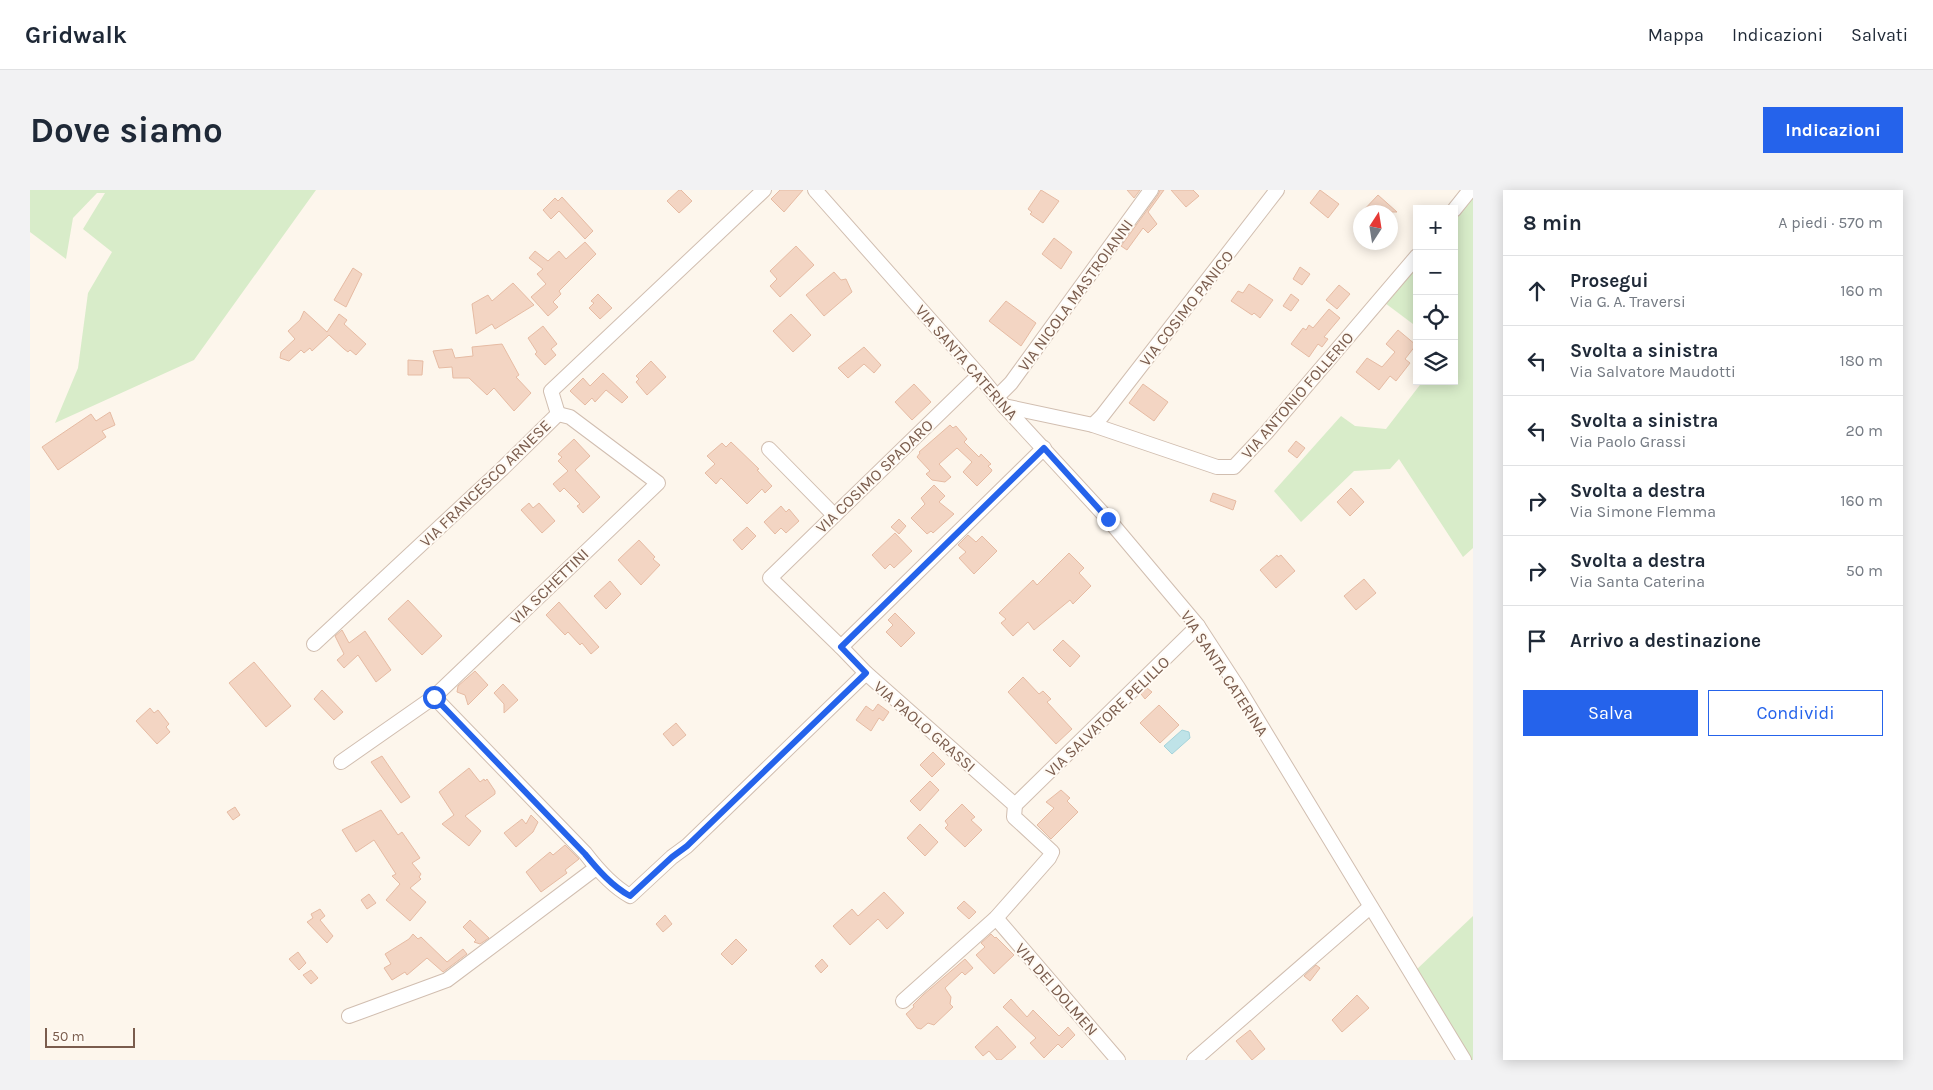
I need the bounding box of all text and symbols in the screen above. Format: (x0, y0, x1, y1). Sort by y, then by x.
text: Gridwalk (25, 21, 127, 49)
text: Mappa (1648, 24, 1704, 46)
text: Indicazioni (1732, 24, 1823, 46)
text: Salvati (1851, 24, 1908, 46)
button: Indicazioni (1763, 107, 1903, 153)
text: Dove siamo (30, 110, 223, 151)
north arrow (1353, 205, 1398, 250)
map controls (1413, 205, 1458, 385)
button: + (1413, 205, 1458, 250)
text: 8 min (1523, 211, 1582, 235)
text: A piedi · 570 m (1778, 213, 1883, 232)
street label: VIA NICOLA MASTROIANNI (1014, 216, 1137, 375)
street label: VIA COSIMO PANICO (1135, 247, 1237, 370)
button: − (1413, 250, 1458, 295)
text: Prosegui (1570, 270, 1649, 292)
icon: ahead (1523, 277, 1551, 305)
text: 160 m (1840, 281, 1883, 300)
text: Via G. A. Traversi (1570, 292, 1686, 311)
button: locate (1413, 295, 1458, 340)
street label: VIA SANTA CATERINA (911, 301, 1022, 424)
street label: VIA ANTONIO FOLLERIO (1237, 328, 1358, 463)
button: layers (1413, 340, 1458, 385)
text: Svolta a sinistra (1570, 340, 1718, 362)
icon: left (1523, 347, 1551, 375)
text: 180 m (1840, 351, 1883, 370)
text: Via Salvatore Maudotti (1570, 362, 1736, 381)
text: Svolta a sinistra (1570, 410, 1718, 432)
street label: VIA FRANCESCO ARNESE (416, 416, 555, 551)
street label: VIA COSIMO SPADARO (812, 416, 937, 537)
icon: left (1523, 417, 1551, 445)
text: 20 m (1845, 421, 1883, 440)
text: Via Paolo Grassi (1570, 432, 1686, 451)
text: Svolta a destra (1570, 480, 1706, 502)
icon: right (1523, 487, 1551, 515)
text: 160 m (1840, 491, 1883, 510)
text: Via Simone Flemma (1570, 502, 1716, 521)
route end (1097, 508, 1120, 531)
street label: VIA SCHETTINI (506, 544, 592, 628)
text: Svolta a destra (1570, 550, 1706, 572)
icon: right (1523, 557, 1551, 585)
text: 50 m (1846, 561, 1883, 580)
text: Via Santa Caterina (1570, 572, 1705, 591)
street label: VIA SANTA CATERINA (1177, 607, 1272, 740)
icon: arrive (1523, 627, 1551, 655)
text: Arrivo a destinazione (1570, 630, 1761, 652)
street label: VIA SALVATORE PELILLO (1041, 652, 1173, 781)
street label: VIA PAOLO GRASSI (870, 677, 980, 776)
route start (423, 686, 446, 709)
button: Salva (1523, 690, 1698, 736)
button: Condividi (1708, 690, 1883, 736)
street label: VIA DEI DOLMEN (1011, 939, 1102, 1039)
scale bar (45, 1025, 135, 1048)
text: 50 m (52, 1028, 85, 1045)

